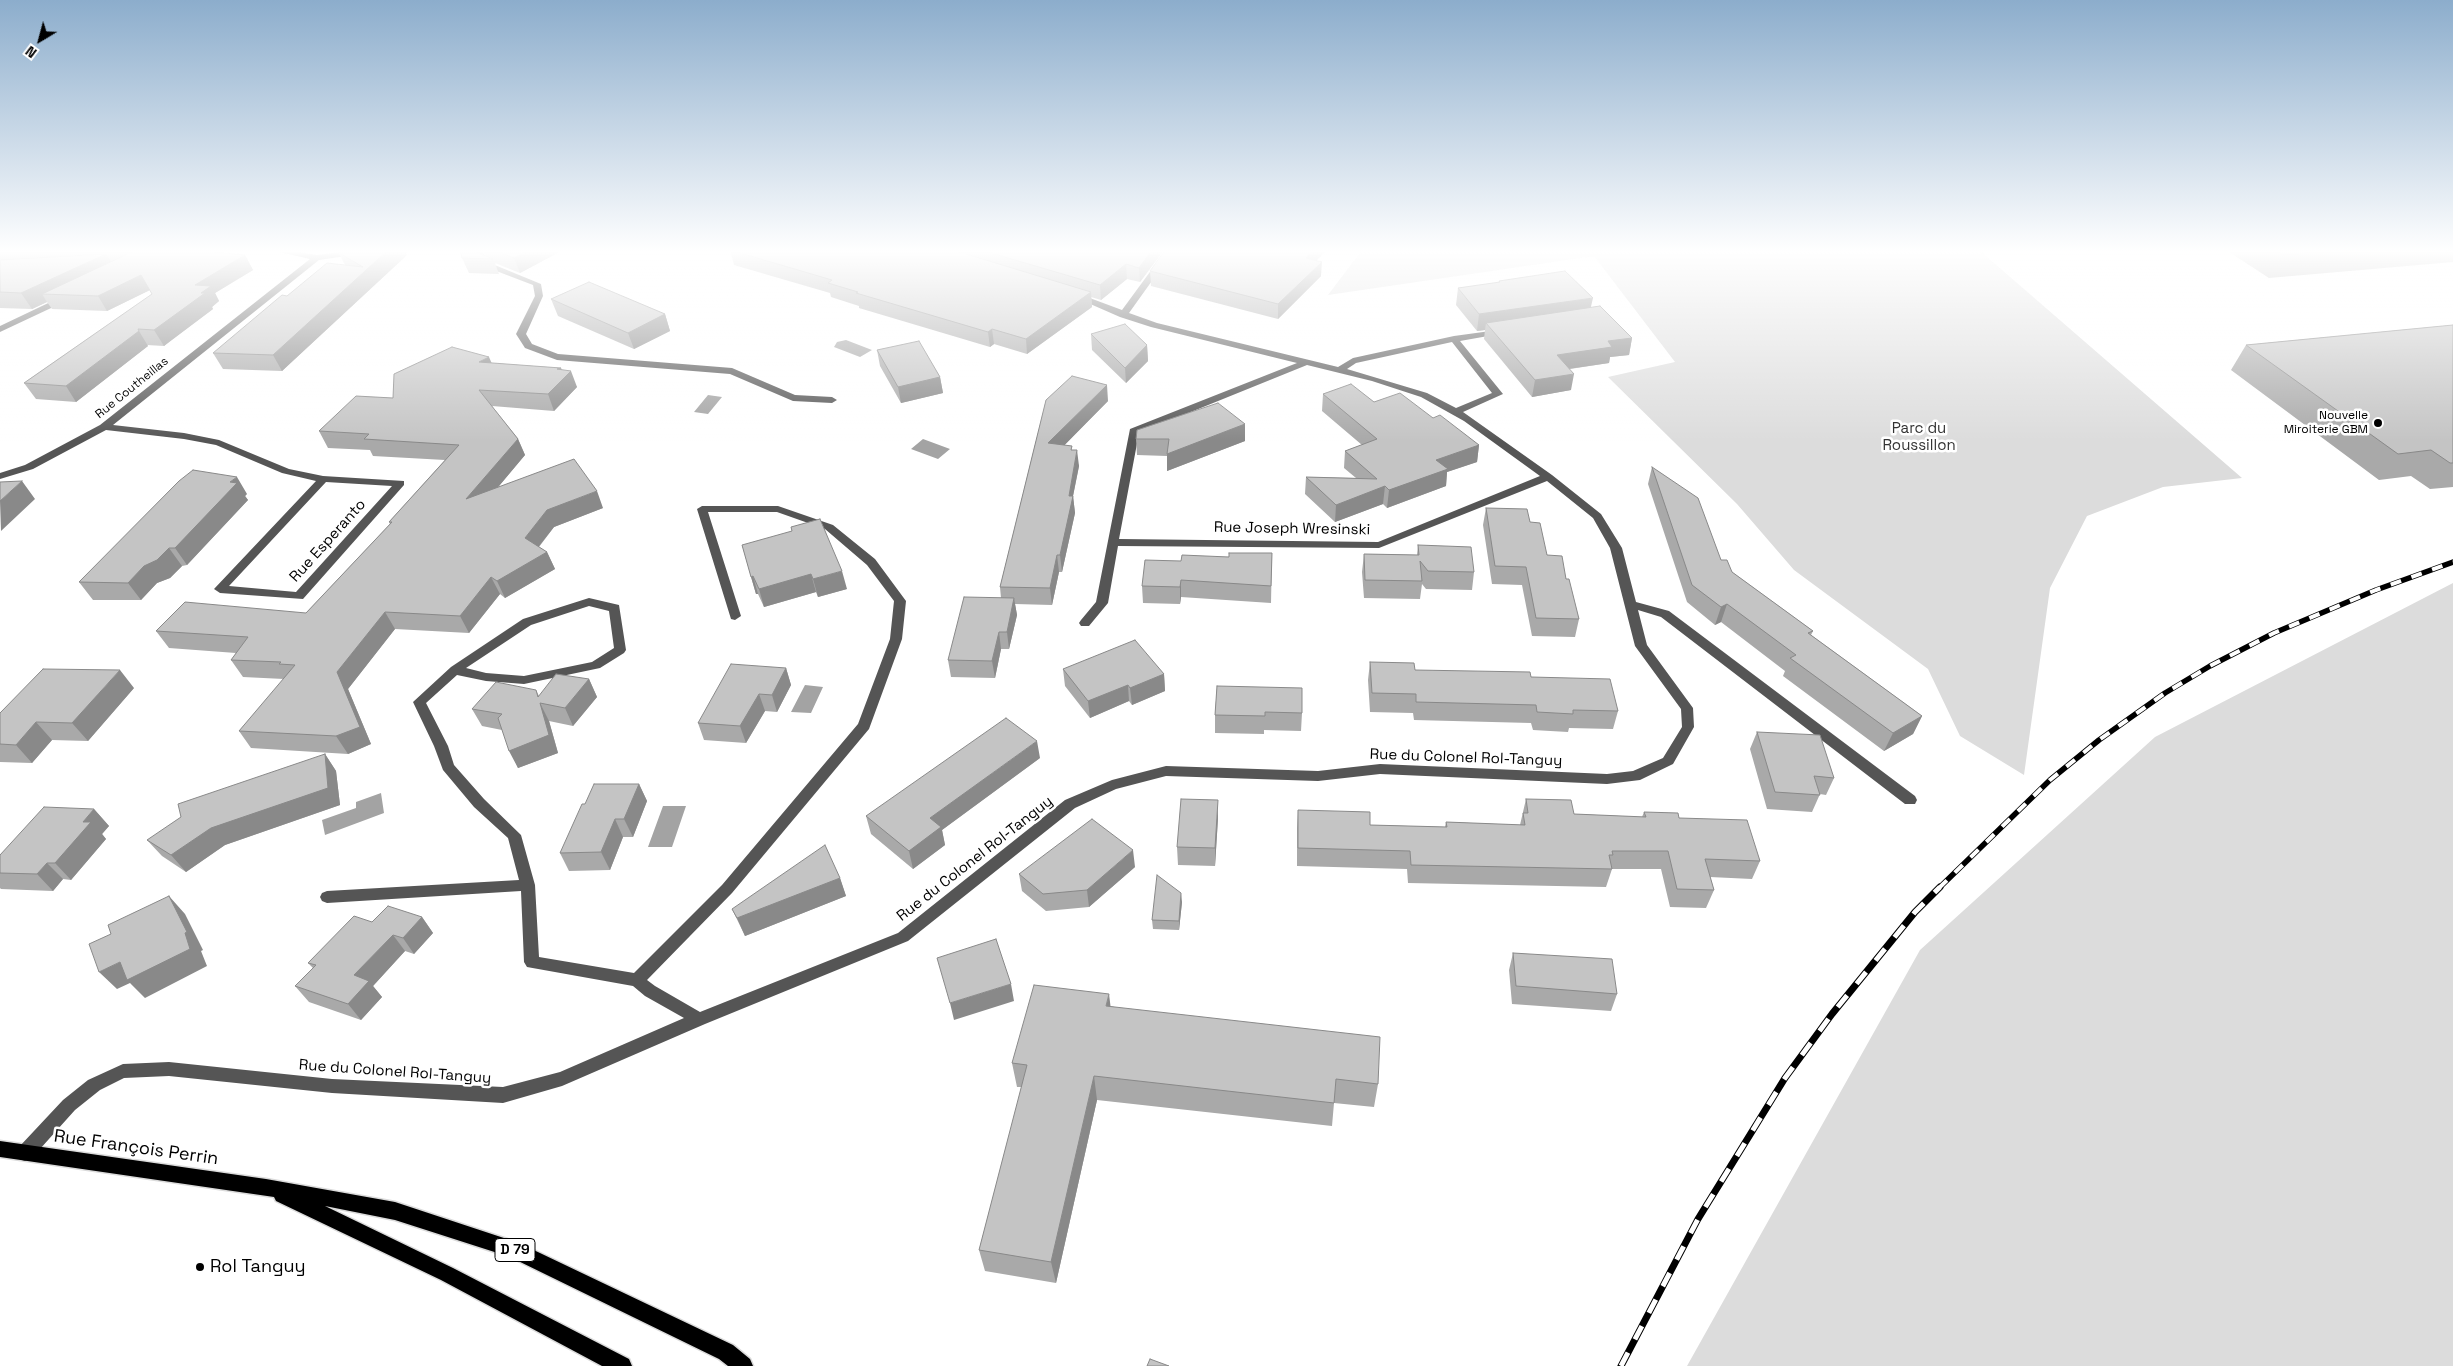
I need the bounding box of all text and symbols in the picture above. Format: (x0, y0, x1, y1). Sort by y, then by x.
north arrow (15, 15, 65, 65)
text: N (22, 42, 40, 62)
street label: Rue Coutheillas (93, 354, 171, 422)
place label: Nouvelle Miroiterie GBM (2284, 409, 2368, 437)
marker: Nouvelle Miroiterie GBM (2372, 417, 2384, 429)
park label: Parc du Roussillon (1882, 420, 1956, 455)
street label: Rue Esperanto (286, 496, 370, 586)
street label: Rue Joseph Wresinski (1214, 519, 1370, 539)
street label: Rue du Colonel Rol-Tanguy (1369, 746, 1563, 770)
street label: Rue du Colonel Rol-Tanguy (893, 793, 1057, 925)
street label: Rue du Colonel Rol-Tanguy (298, 1056, 492, 1088)
street label: Rue François Perrin (52, 1126, 220, 1170)
road number: D 79 (495, 1238, 535, 1262)
place label: Rol Tanguy (210, 1256, 306, 1278)
marker: Rol Tanguy (194, 1261, 206, 1273)

